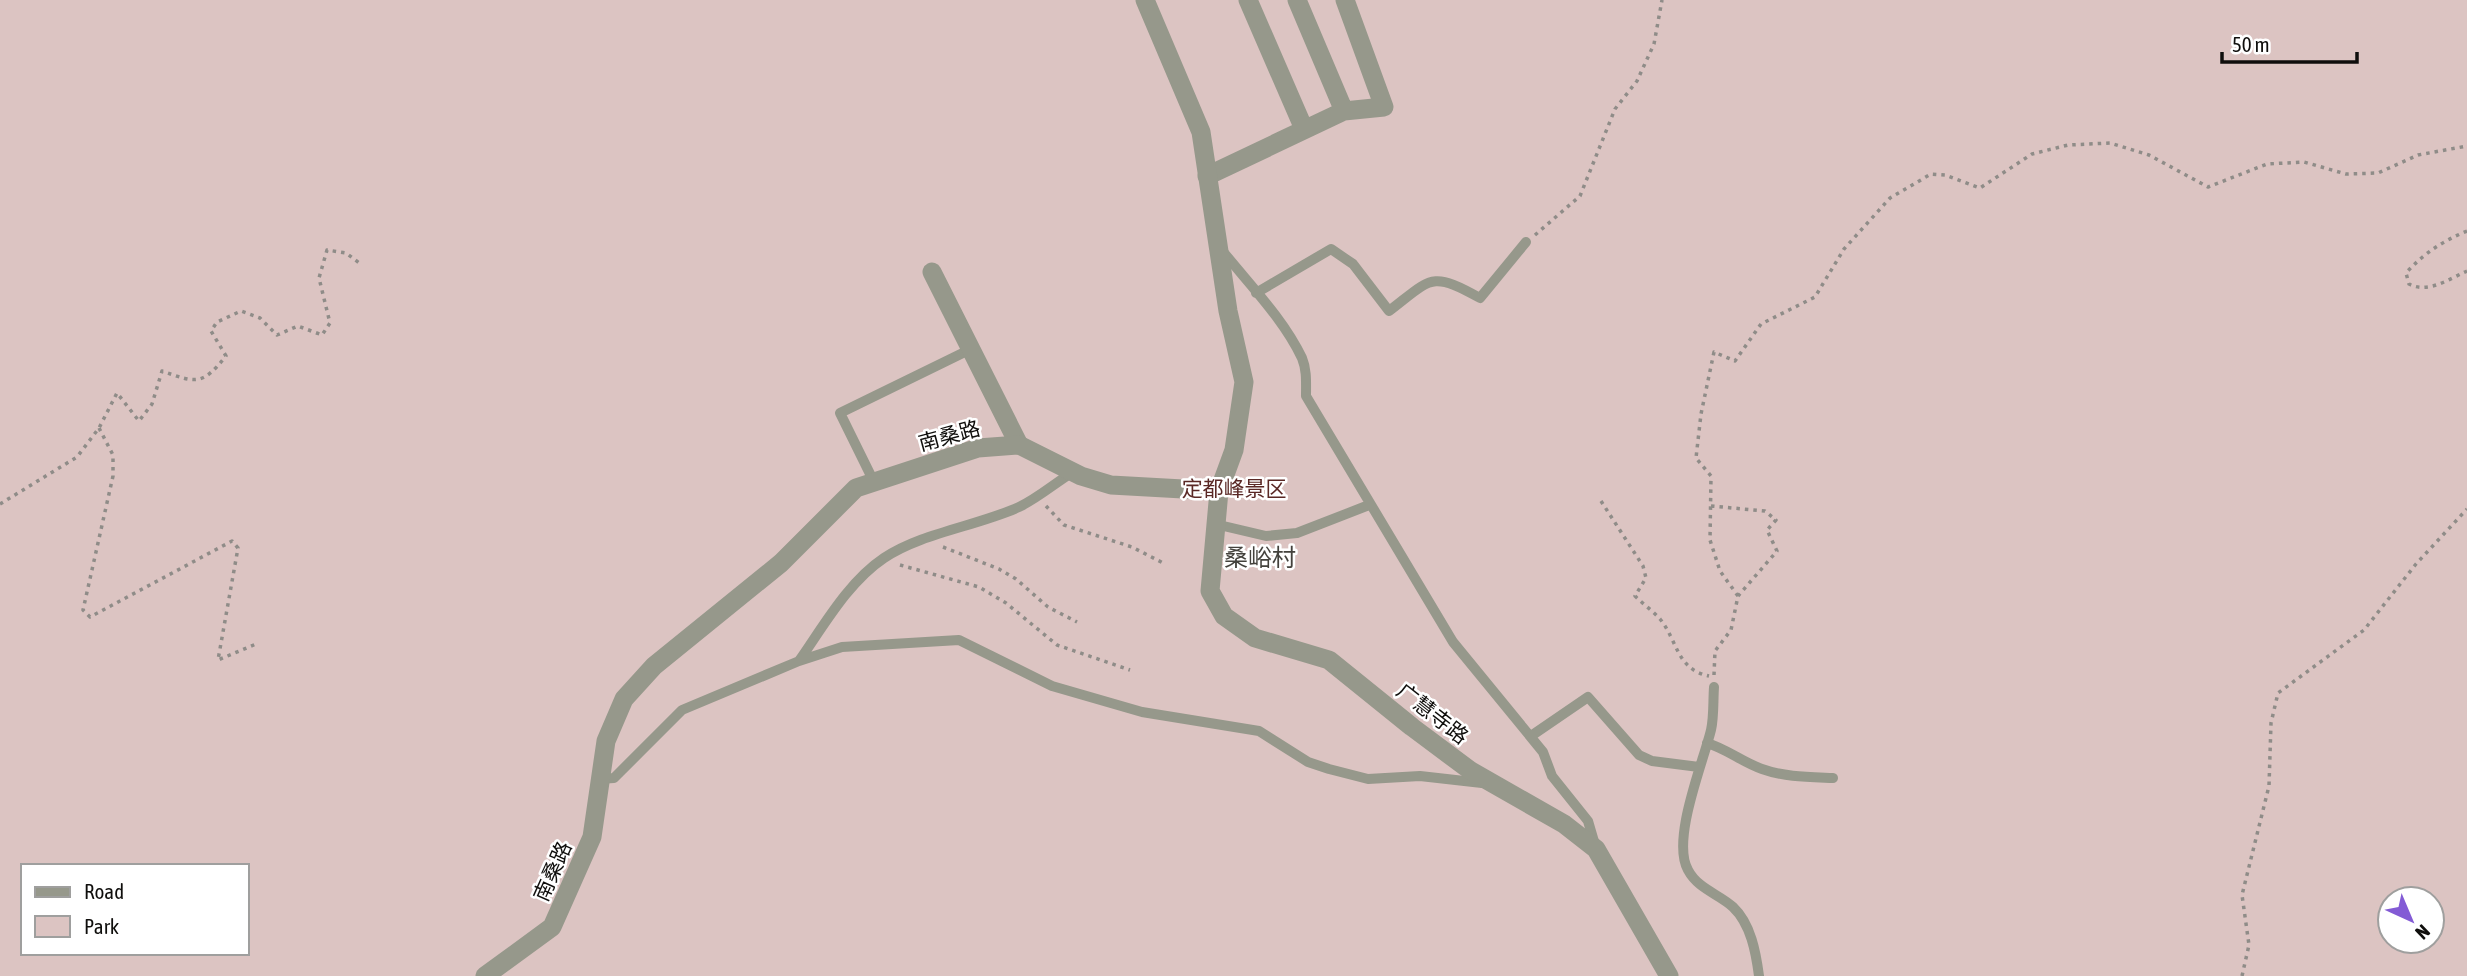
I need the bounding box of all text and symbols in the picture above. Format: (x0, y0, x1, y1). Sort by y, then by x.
scale bar (2222, 21, 2357, 65)
text: 50 m (2232, 32, 2270, 56)
street label: 南桑路 (915, 415, 983, 455)
park label: 定都峰景区 (1182, 476, 1287, 500)
district label: 桑峪村 (1224, 544, 1296, 571)
street label: 广慧寺路 (1393, 678, 1473, 748)
street label: 南桑路 (528, 837, 576, 905)
legend (21, 864, 248, 955)
text: Road (84, 879, 124, 903)
north arrow (2376, 885, 2446, 955)
text: Park (84, 914, 119, 938)
text: N (2411, 920, 2434, 944)

